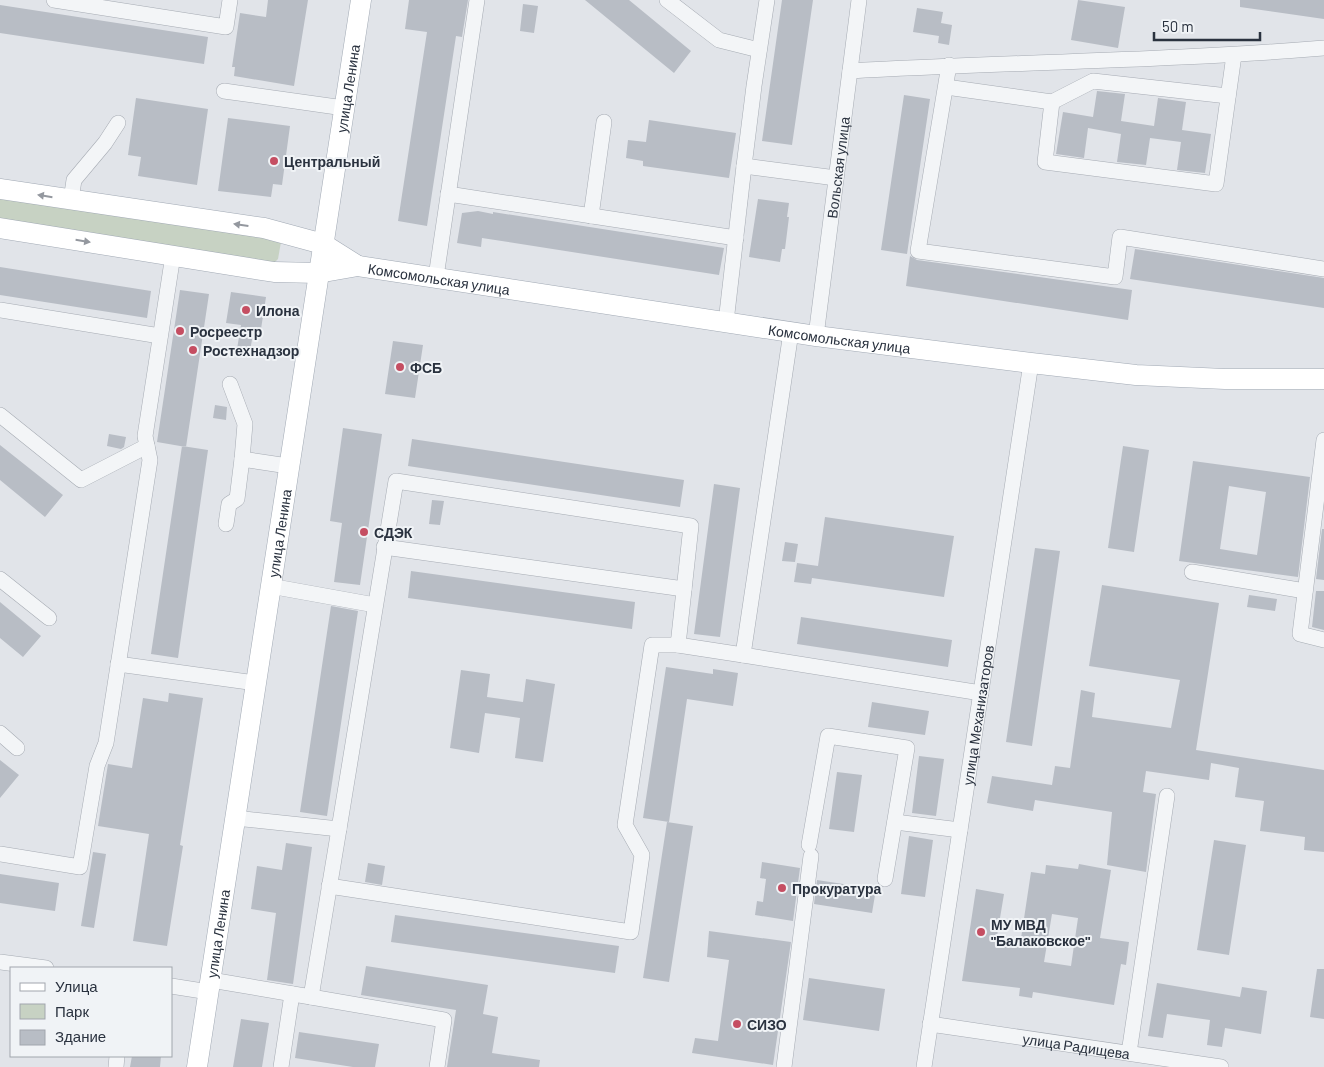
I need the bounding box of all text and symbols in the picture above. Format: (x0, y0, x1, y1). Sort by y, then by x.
scale bar (1154, 10, 1260, 42)
text: 50 m (1162, 17, 1194, 35)
street label: улица Ленина (332, 43, 363, 134)
street label: Вольская улица (823, 115, 853, 219)
place label: Центральный (284, 153, 380, 170)
marker: Центральный (268, 155, 280, 167)
one-way arrow (37, 191, 53, 199)
one-way arrow (232, 220, 248, 228)
one-way arrow (75, 237, 91, 245)
street label: Комсомольская улица (367, 259, 511, 298)
place label: Илона (256, 302, 300, 319)
marker: Илона (240, 304, 252, 316)
street label: Комсомольская улица (767, 320, 912, 356)
place label: Росреестр (190, 323, 262, 340)
marker: Росреестр (174, 325, 186, 337)
place label: Ростехнадзор (203, 342, 299, 359)
marker: Ростехнадзор (187, 344, 199, 356)
place label: ФСБ (410, 359, 442, 376)
marker: ФСБ (394, 361, 406, 373)
street label: улица Ленина (264, 488, 294, 579)
place label: СДЭК (374, 524, 413, 541)
marker: СДЭК (358, 526, 370, 538)
street label: улица Механизаторов (958, 644, 997, 786)
place label: Прокуратура (792, 880, 881, 897)
marker: Прокуратура (776, 882, 788, 894)
street label: улица Ленина (202, 888, 233, 979)
place label: МУ МВД "Балаковское" (991, 916, 1090, 949)
marker: МУ МВД "Балаковское" (975, 926, 987, 938)
legend (10, 967, 172, 1057)
text: Улица (55, 977, 98, 995)
text: Парк (55, 1002, 89, 1020)
place label: СИЗО (747, 1016, 787, 1033)
marker: СИЗО (731, 1018, 743, 1030)
text: Здание (55, 1027, 106, 1045)
street label: улица Радищева (1022, 1029, 1131, 1062)

